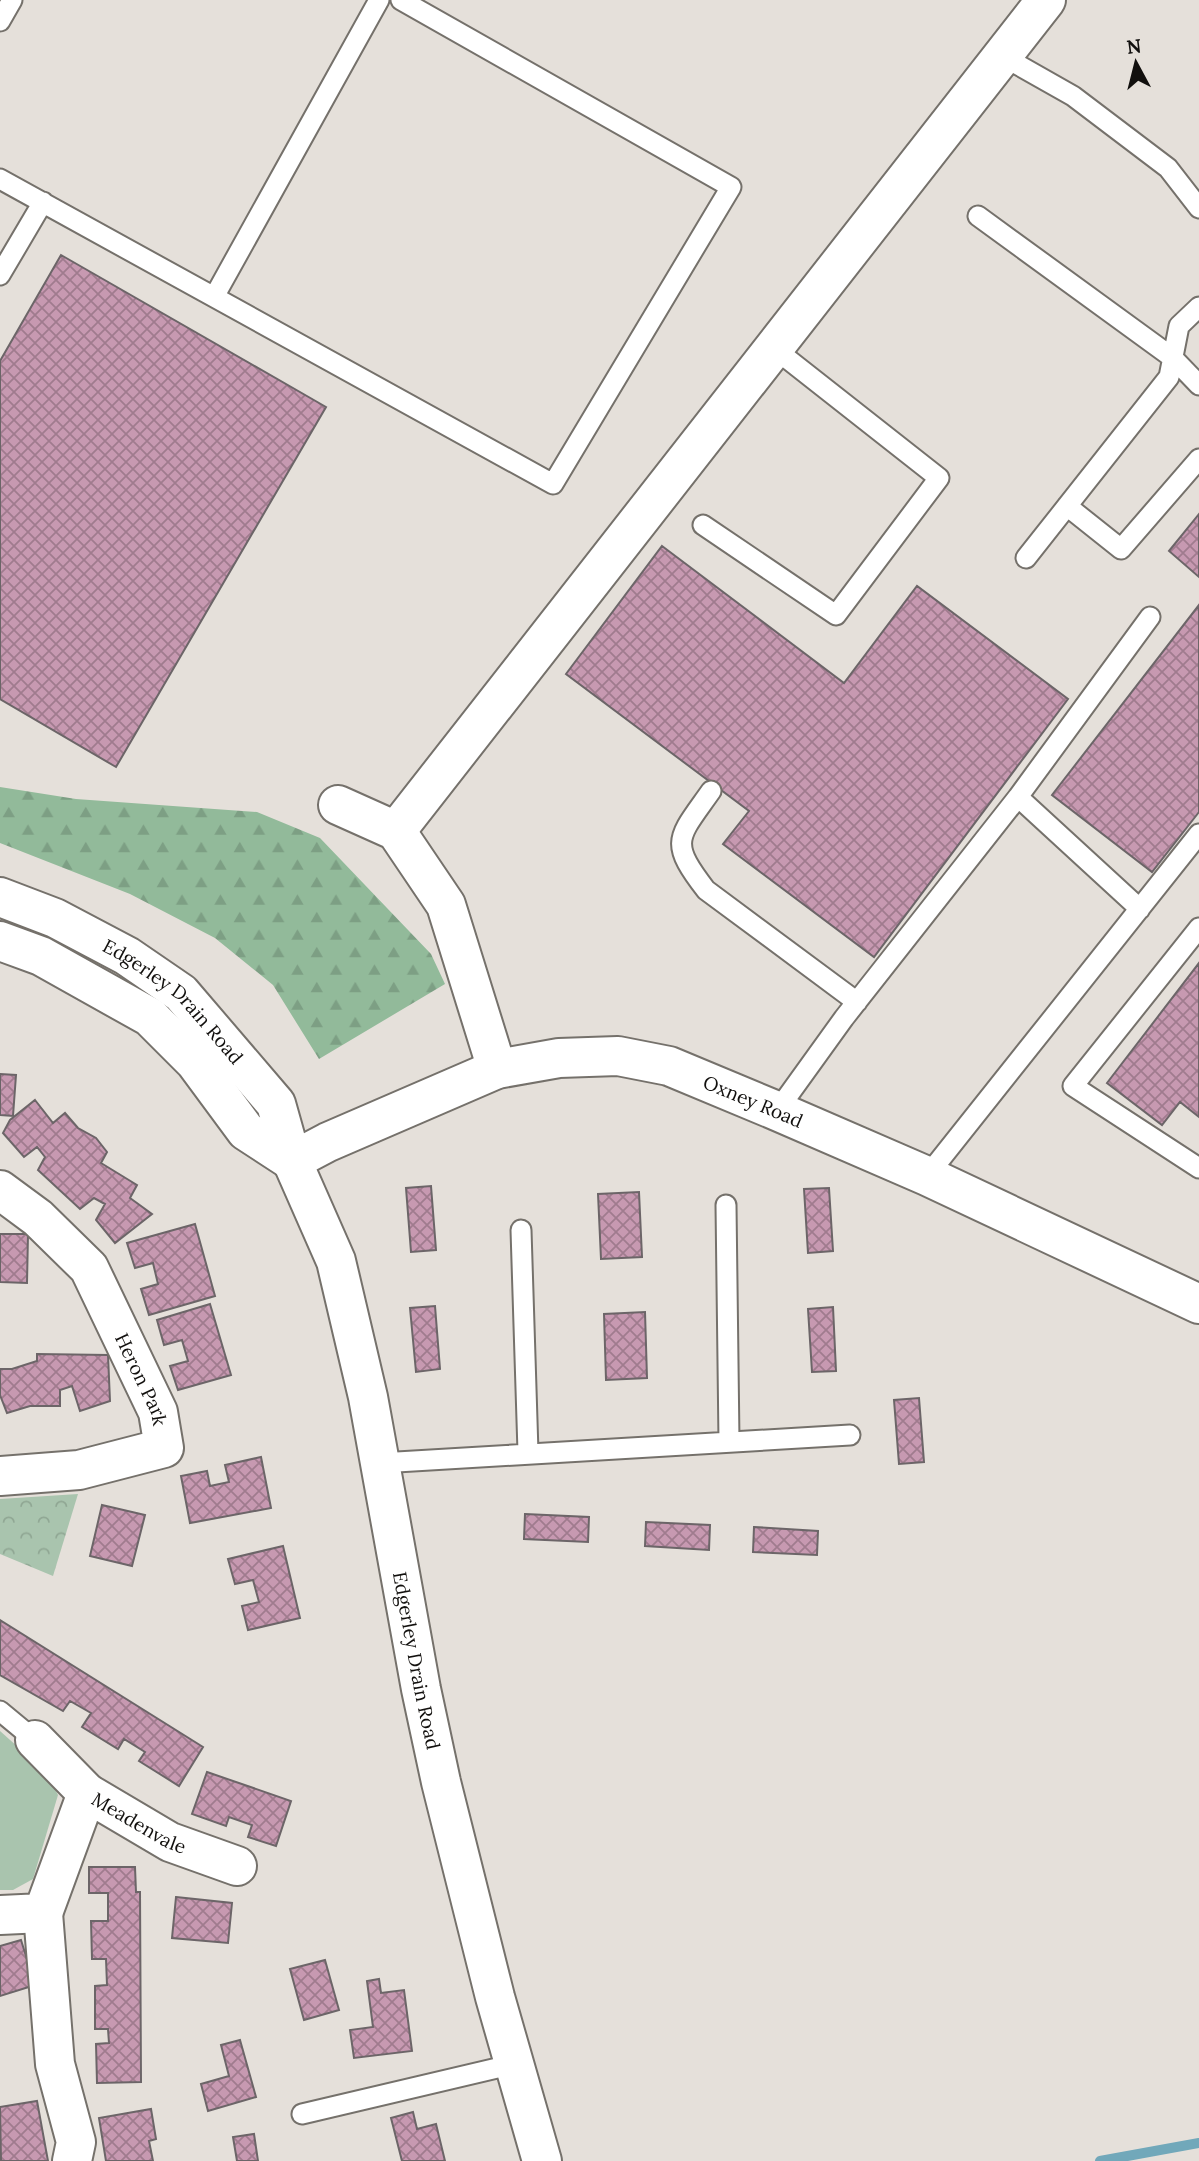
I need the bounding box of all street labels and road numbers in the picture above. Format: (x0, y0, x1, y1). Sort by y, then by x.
street label: Edgerley Drain Road (99, 933, 248, 1069)
street label: Oxney Road (700, 1070, 807, 1133)
street label: Heron Park (110, 1329, 172, 1428)
street label: Edgerley Drain Road (388, 1570, 446, 1752)
street label: Meadenvale (87, 1787, 189, 1859)

